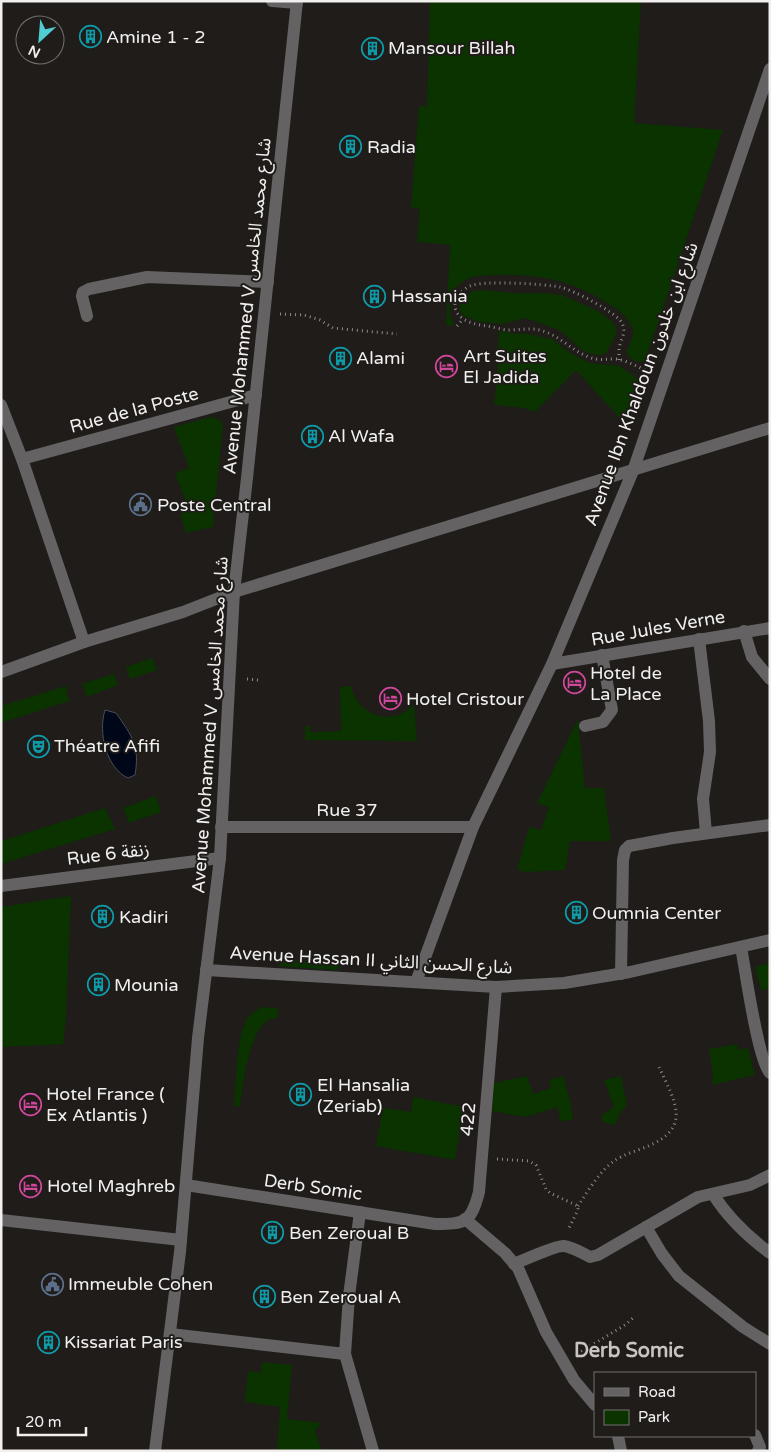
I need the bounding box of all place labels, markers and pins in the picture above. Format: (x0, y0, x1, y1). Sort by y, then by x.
building icon: Amine 1 - 2 (78, 25, 102, 49)
place label: Amine 1 - 2 (106, 26, 205, 48)
building icon: Mansour Billah (360, 36, 384, 60)
place label: Mansour Billah (388, 37, 515, 59)
building icon: Radia (339, 135, 363, 159)
place label: Radia (367, 136, 416, 158)
building icon: Hassania (363, 284, 387, 308)
place label: Hassania (391, 285, 468, 307)
place label: Art Suites El Jadida (463, 345, 547, 388)
building icon: Alami (328, 346, 352, 370)
place label: Alami (356, 347, 405, 369)
hotel icon: Art Suites El Jadida (435, 354, 459, 378)
building icon: Al Wafa (300, 424, 324, 448)
place label: Al Wafa (328, 425, 395, 447)
public building icon: Poste Central (129, 493, 153, 517)
place label: Poste Central (157, 494, 272, 516)
place label: Hotel de La Place (590, 662, 662, 705)
hotel icon: Hotel de La Place (562, 671, 586, 695)
hotel icon: Hotel Cristour (378, 687, 402, 711)
place label: Hotel Cristour (406, 688, 524, 710)
theatre icon: Théatre Afifi (26, 734, 50, 758)
place label: Théatre Afifi (54, 735, 160, 757)
building icon: Oumnia Center (564, 901, 588, 925)
place label: Oumnia Center (592, 902, 721, 924)
building icon: Kadiri (91, 905, 115, 929)
place label: Kadiri (119, 906, 168, 928)
building icon: Mounia (86, 973, 110, 997)
place label: Mounia (114, 974, 179, 996)
place label: El Hansalia (Zeriab) (317, 1074, 410, 1117)
place label: Hotel France ( Ex Atlantis ) (46, 1083, 165, 1126)
building icon: El Hansalia (Zeriab) (289, 1083, 313, 1107)
hotel icon: Hotel France ( Ex Atlantis ) (18, 1092, 42, 1116)
hotel icon: Hotel Maghreb (19, 1174, 43, 1198)
place label: Hotel Maghreb (47, 1175, 175, 1197)
building icon: Ben Zeroual B (261, 1221, 285, 1245)
place label: Ben Zeroual B (289, 1222, 409, 1244)
public building icon: Immeuble Cohen (40, 1272, 64, 1296)
place label: Immeuble Cohen (68, 1273, 213, 1295)
building icon: Ben Zeroual A (252, 1285, 276, 1309)
place label: Ben Zeroual A (280, 1286, 401, 1308)
building icon: Kissariat Paris (36, 1330, 60, 1354)
place label: Kissariat Paris (64, 1331, 183, 1353)

